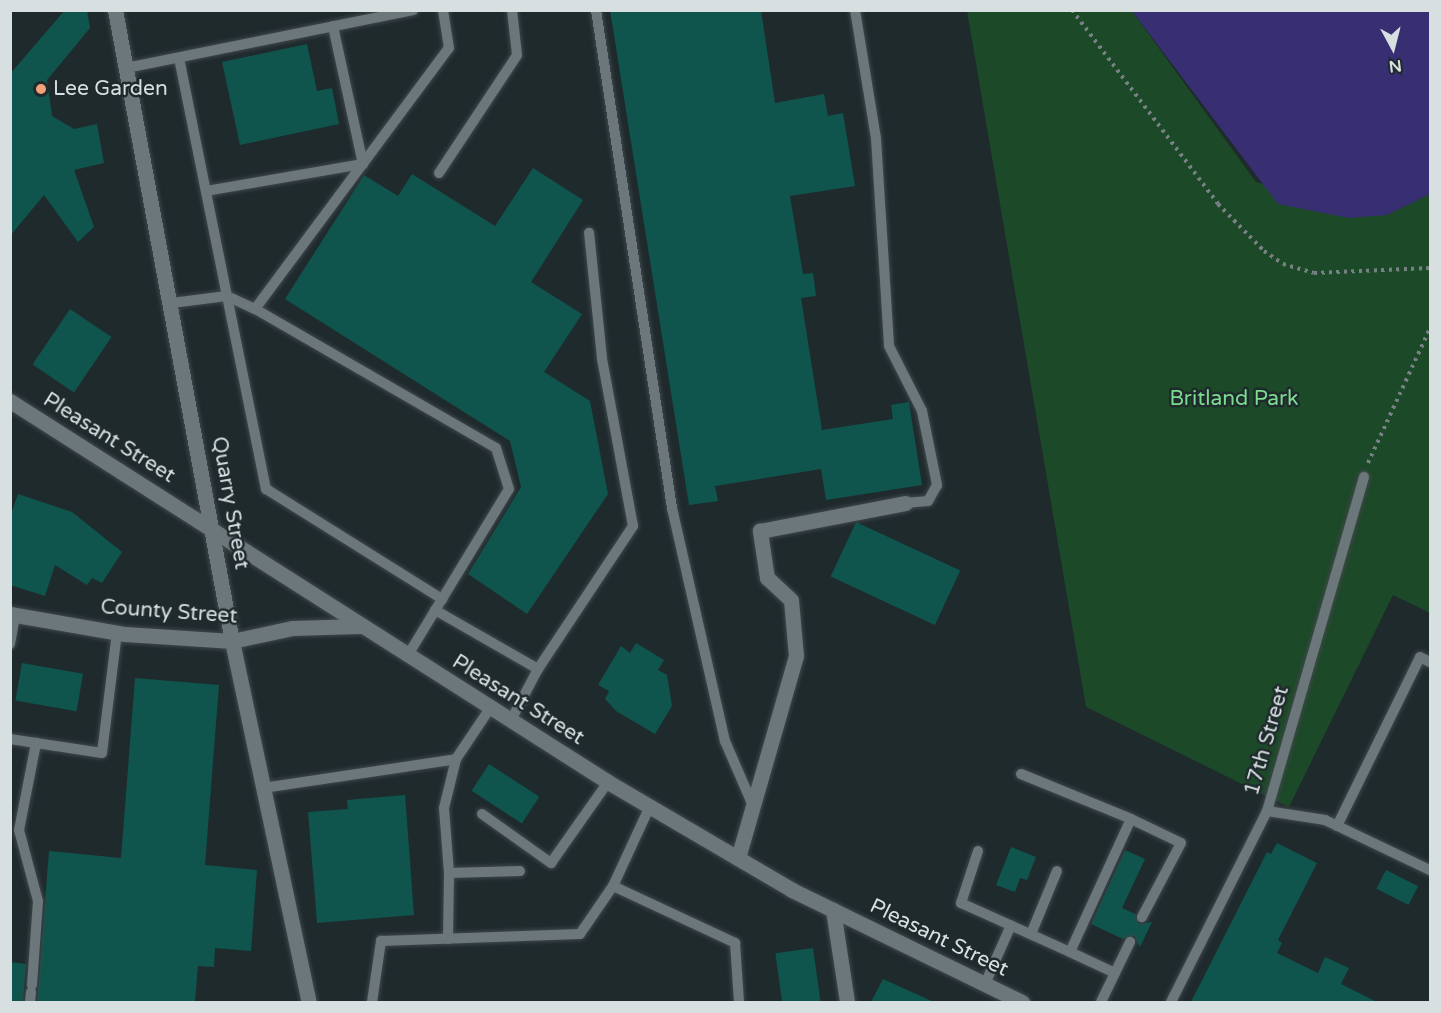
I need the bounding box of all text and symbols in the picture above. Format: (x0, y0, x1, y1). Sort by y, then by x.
north arrow (1363, 18, 1423, 78)
text: N (1388, 55, 1403, 77)
place label: Lee Garden (53, 76, 168, 102)
marker: Lee Garden (34, 82, 48, 96)
park label: Britland Park (1169, 386, 1299, 412)
street label: Pleasant Street (38, 387, 180, 489)
street label: Quarry Street (206, 435, 254, 571)
street label: County Street (100, 595, 238, 629)
street label: Pleasant Street (447, 649, 589, 751)
street label: 17th Street (1239, 683, 1295, 799)
street label: Pleasant Street (866, 894, 1012, 982)

